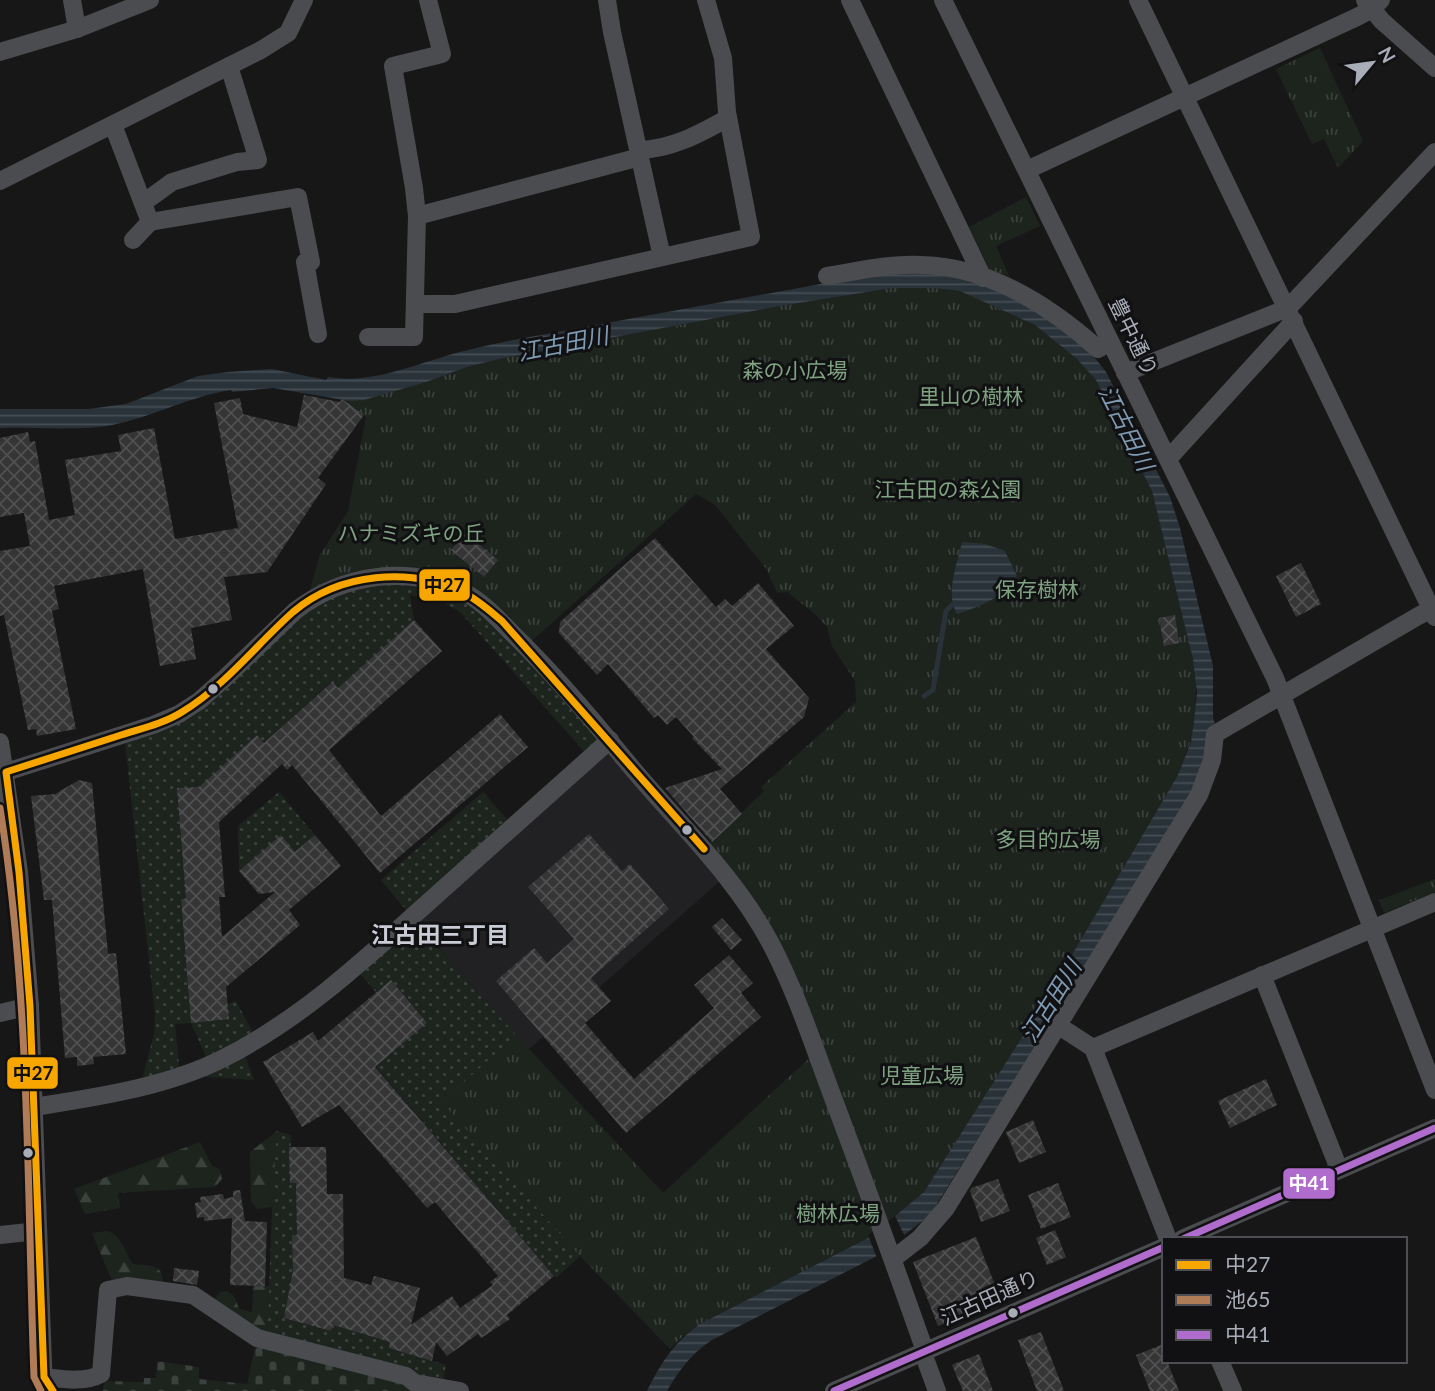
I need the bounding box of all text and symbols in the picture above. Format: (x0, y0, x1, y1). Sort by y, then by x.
north arrow (1337, 28, 1407, 98)
text: N (1374, 43, 1401, 66)
street label: 豊中通り (1105, 293, 1164, 380)
water label: 江古田川 (515, 320, 614, 366)
park label: 森の小広場 (743, 357, 848, 382)
water label: 江古田川 (1094, 380, 1162, 478)
park label: 里山の樹林 (919, 383, 1024, 408)
park label: 江古田の森公園 (875, 476, 1022, 501)
park label: ハナミズキの丘 (338, 520, 485, 545)
line badge: 中27 (418, 568, 471, 602)
text: 中27 (423, 573, 465, 596)
park label: 保存樹林 (995, 576, 1079, 601)
unlabelled marker (206, 682, 220, 696)
unlabelled marker (680, 823, 694, 837)
park label: 多目的広場 (996, 826, 1101, 851)
district label: 江古田三丁目 (371, 920, 509, 948)
water label: 江古田川 (1014, 951, 1088, 1047)
line badge: 中27 (6, 1056, 59, 1090)
text: 中27 (12, 1061, 54, 1084)
park label: 児童広場 (880, 1062, 964, 1087)
unlabelled marker (21, 1146, 35, 1160)
line badge: 中41 (1282, 1167, 1336, 1200)
text: 中41 (1288, 1171, 1330, 1194)
park label: 樹林広場 (796, 1200, 880, 1225)
legend (1162, 1237, 1407, 1363)
text: 中27 (1225, 1251, 1270, 1276)
street label: 江古田通り (936, 1264, 1042, 1329)
text: 池65 (1225, 1286, 1270, 1311)
unlabelled marker (1006, 1306, 1020, 1320)
text: 中41 (1225, 1321, 1270, 1346)

